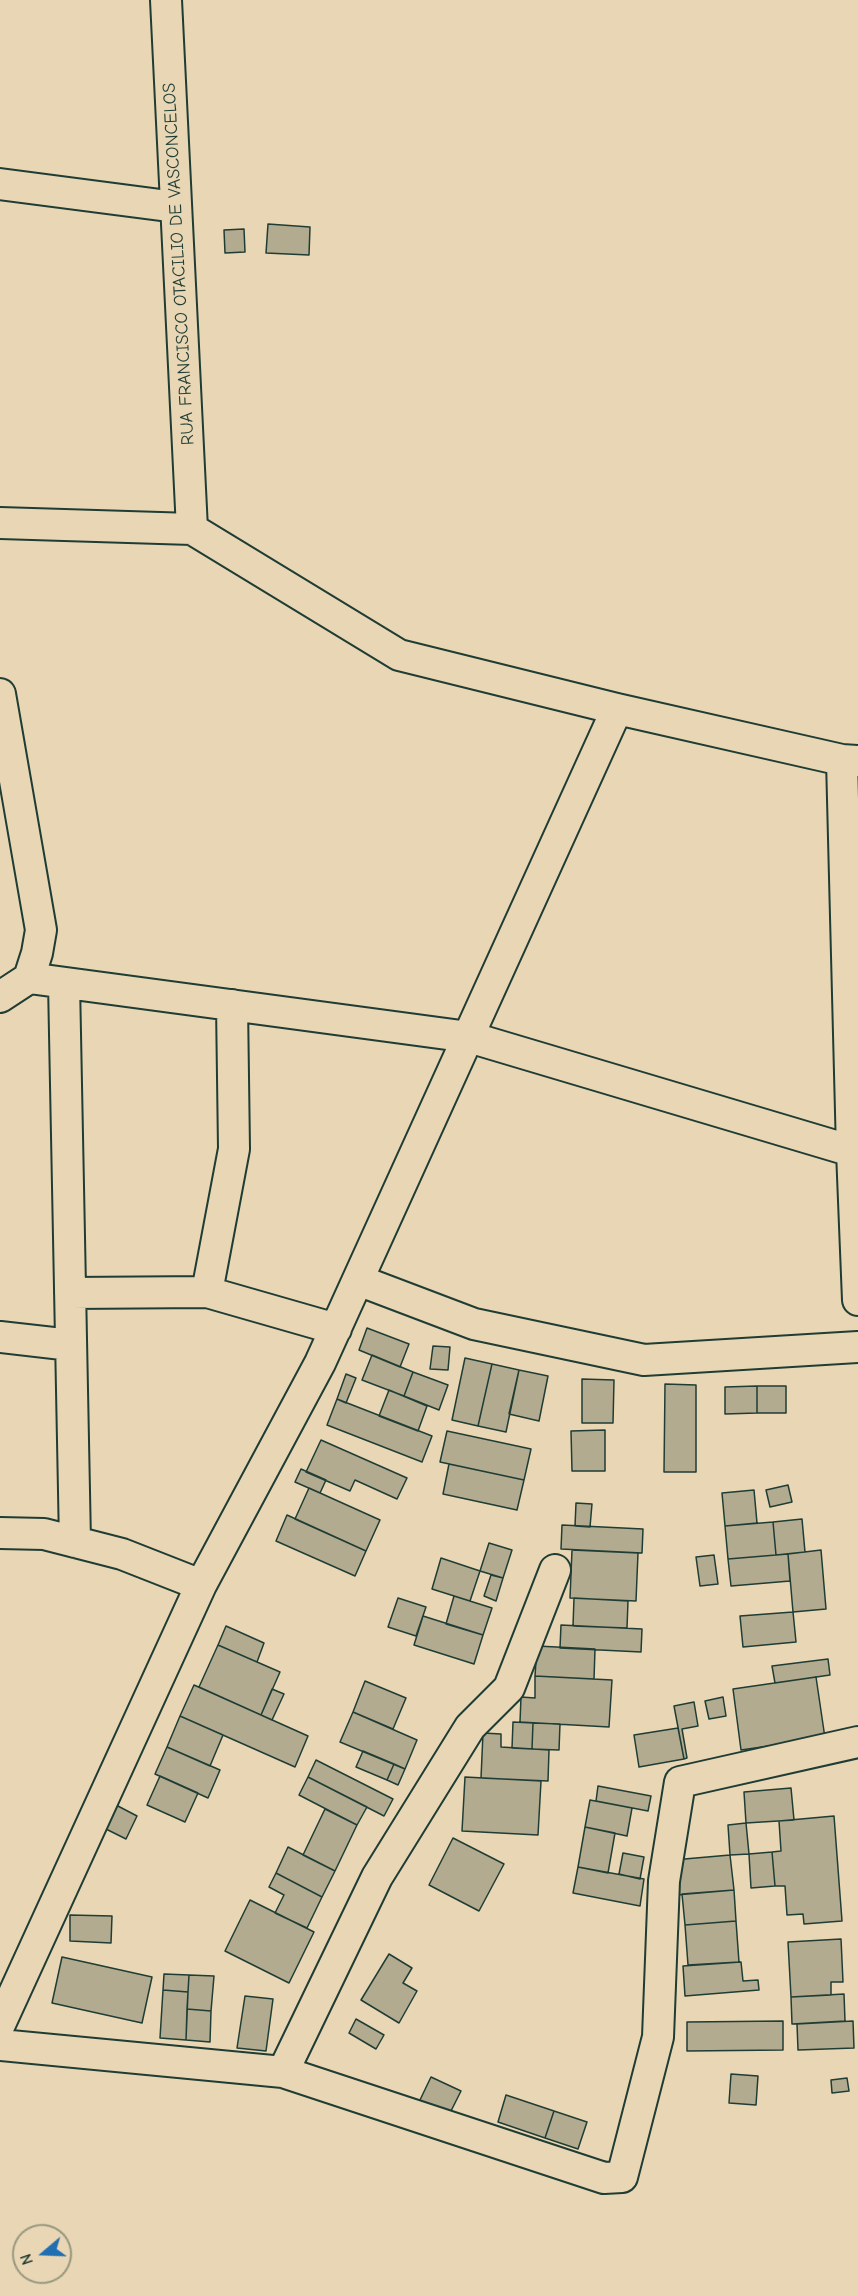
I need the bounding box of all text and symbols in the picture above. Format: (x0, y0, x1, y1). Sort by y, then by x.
street label: RUA FRANCISCO OTACILIO DE VASCONCELOS (159, 82, 199, 446)
north arrow (12, 2224, 72, 2284)
text: N (17, 2251, 37, 2267)

